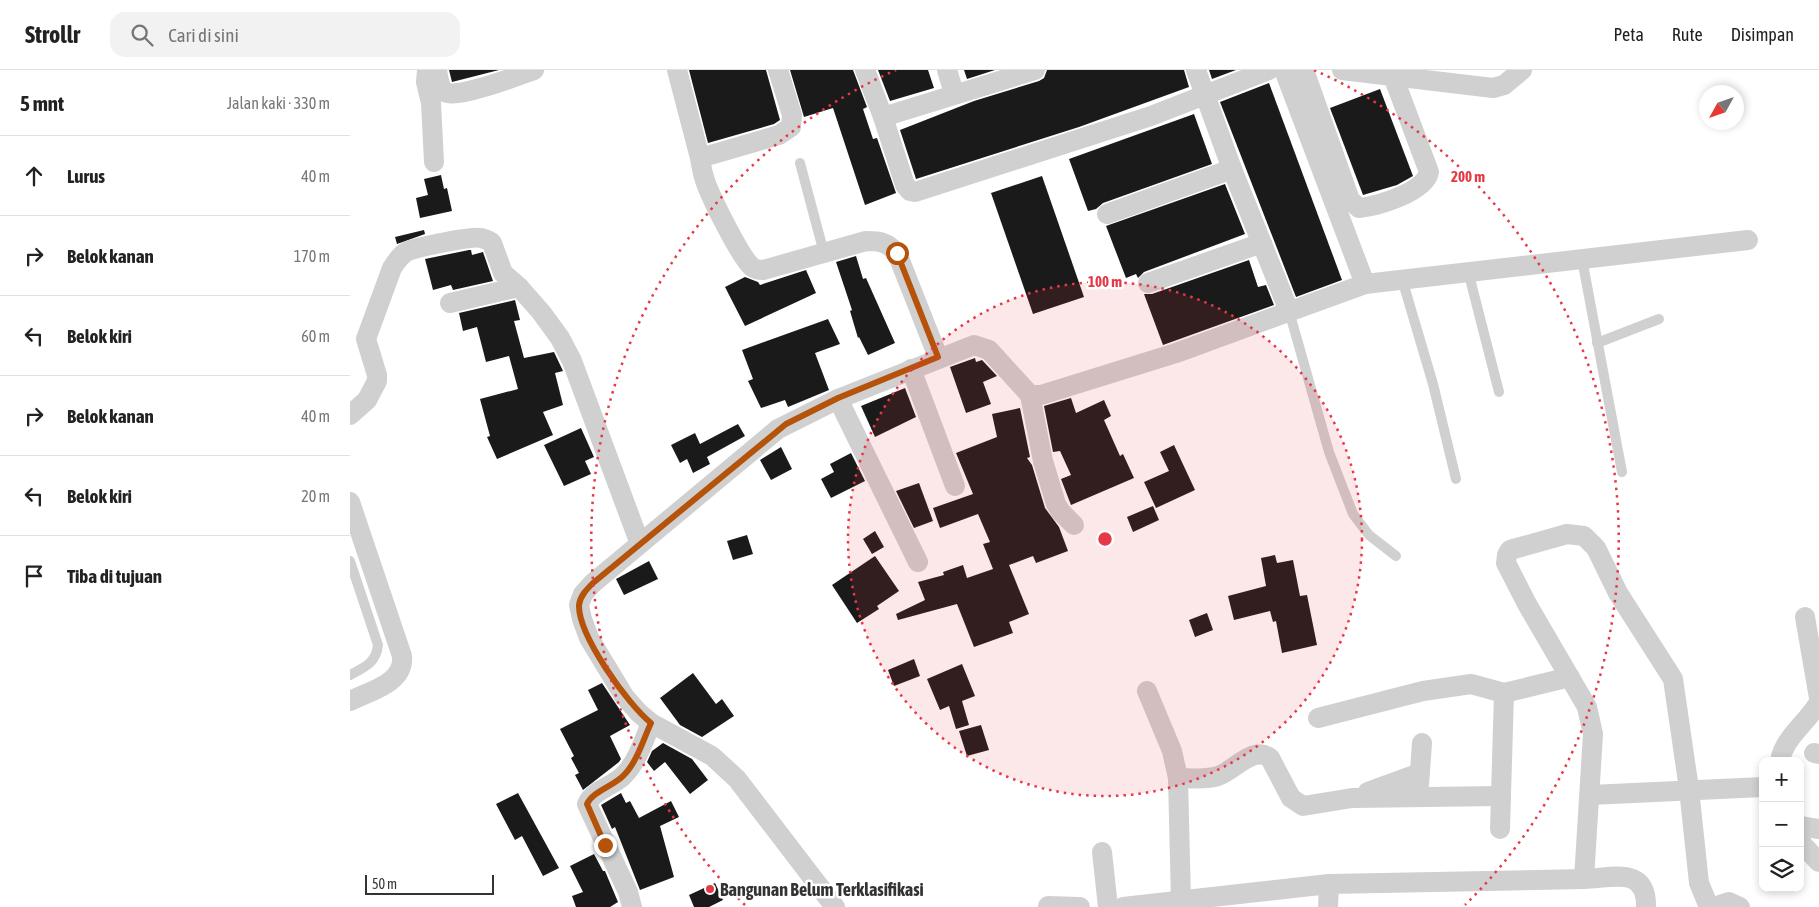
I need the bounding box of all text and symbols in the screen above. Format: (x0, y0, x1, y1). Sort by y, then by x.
search box (110, 12, 460, 57)
text: Strollr (25, 21, 80, 48)
icon: search (128, 21, 156, 49)
text: Cari di sini (168, 24, 239, 46)
text: Peta (1613, 24, 1644, 45)
text: Rute (1672, 24, 1703, 45)
text: Disimpan (1731, 24, 1794, 45)
north arrow (1699, 85, 1744, 130)
text: 5 mnt (20, 91, 64, 115)
text: Jalan kaki · 330 m (227, 94, 330, 112)
icon: ahead (20, 162, 48, 190)
text: Lurus (67, 165, 105, 187)
text: 40 m (301, 167, 330, 185)
text: 200 m (1451, 168, 1485, 185)
icon: right (20, 242, 48, 270)
route start (886, 242, 909, 265)
text: Belok kanan (67, 245, 154, 267)
text: 170 m (294, 247, 330, 265)
text: 100 m (1088, 273, 1122, 290)
icon: left (20, 322, 48, 350)
text: Belok kiri (67, 325, 132, 347)
text: 60 m (301, 327, 330, 345)
icon: right (20, 402, 48, 430)
text: Belok kanan (67, 405, 154, 427)
text: 40 m (301, 407, 330, 425)
icon: left (20, 482, 48, 510)
text: Belok kiri (67, 485, 132, 507)
text: 20 m (301, 487, 330, 505)
centre of rings (1096, 530, 1114, 548)
icon: arrive (20, 562, 48, 590)
text: Tiba di tujuan (67, 565, 162, 587)
map controls (1759, 757, 1804, 892)
button: + (1759, 757, 1804, 802)
button: − (1759, 802, 1804, 847)
route end (594, 834, 617, 857)
button: layers (1759, 847, 1804, 892)
scale bar (365, 872, 494, 895)
text: 50 m (372, 876, 397, 892)
place label: Bangunan Belum Terklasifikasi (720, 879, 924, 900)
marker: Bangunan Belum Terklasifikasi (704, 883, 716, 895)

